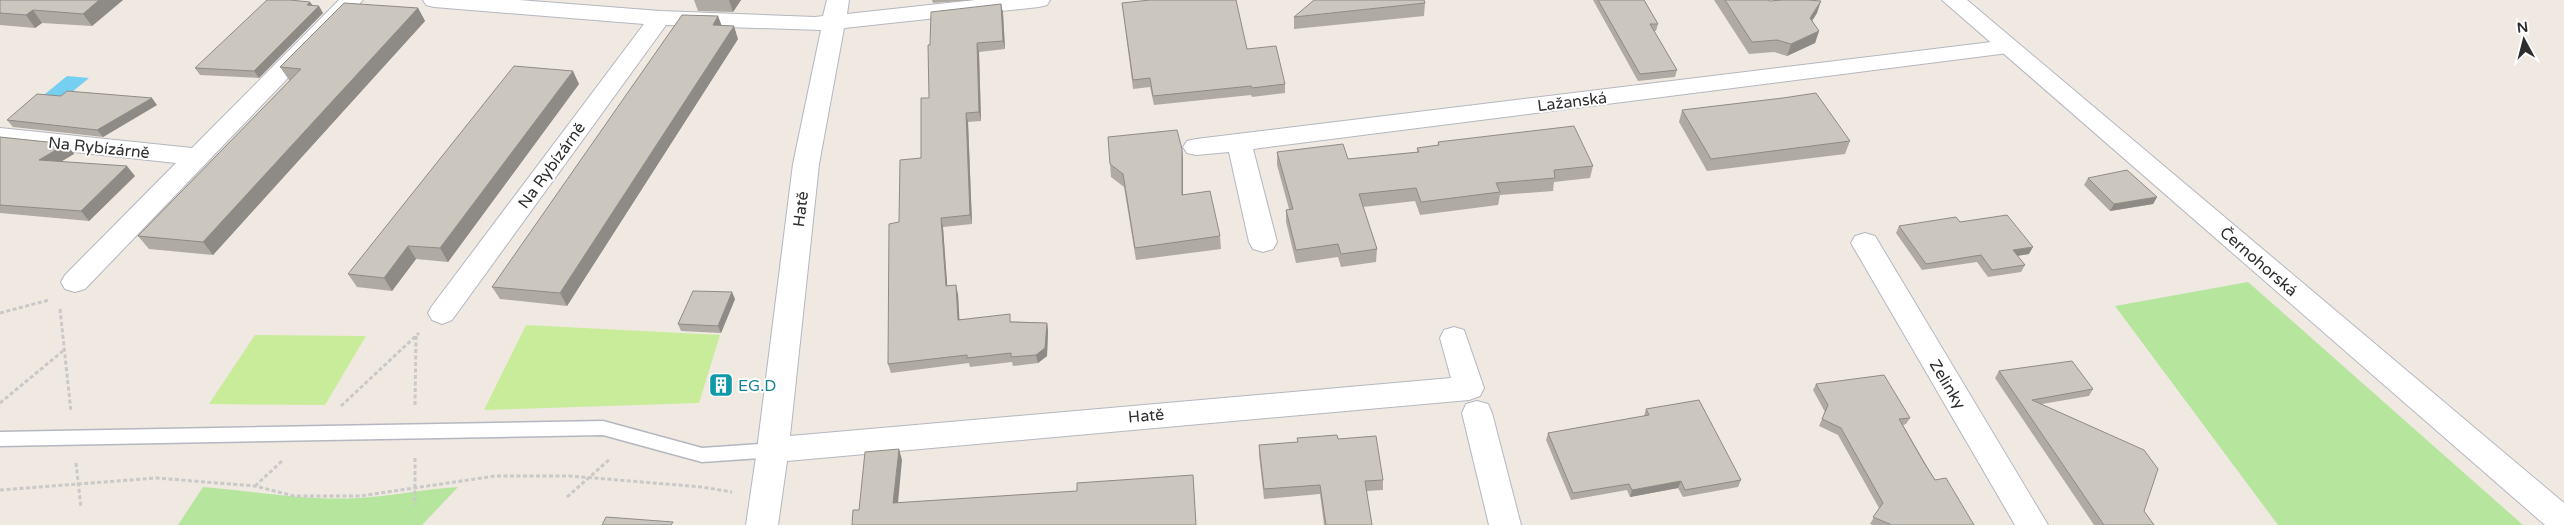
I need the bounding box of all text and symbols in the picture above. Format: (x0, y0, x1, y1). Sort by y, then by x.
north arrow (2499, 15, 2549, 65)
text: N (2516, 18, 2529, 37)
street label: Lažanská (1536, 88, 1608, 116)
street label: Na Rybízárně (514, 118, 590, 213)
street label: Na Rybízárně (47, 133, 151, 163)
street label: Hatě (789, 190, 813, 228)
street label: Černohorská (2215, 223, 2301, 301)
street label: Zelinky (1925, 356, 1970, 413)
building icon: EG.D (708, 372, 734, 398)
place label: EG.D (738, 376, 776, 396)
street label: Hatě (1127, 404, 1165, 428)

